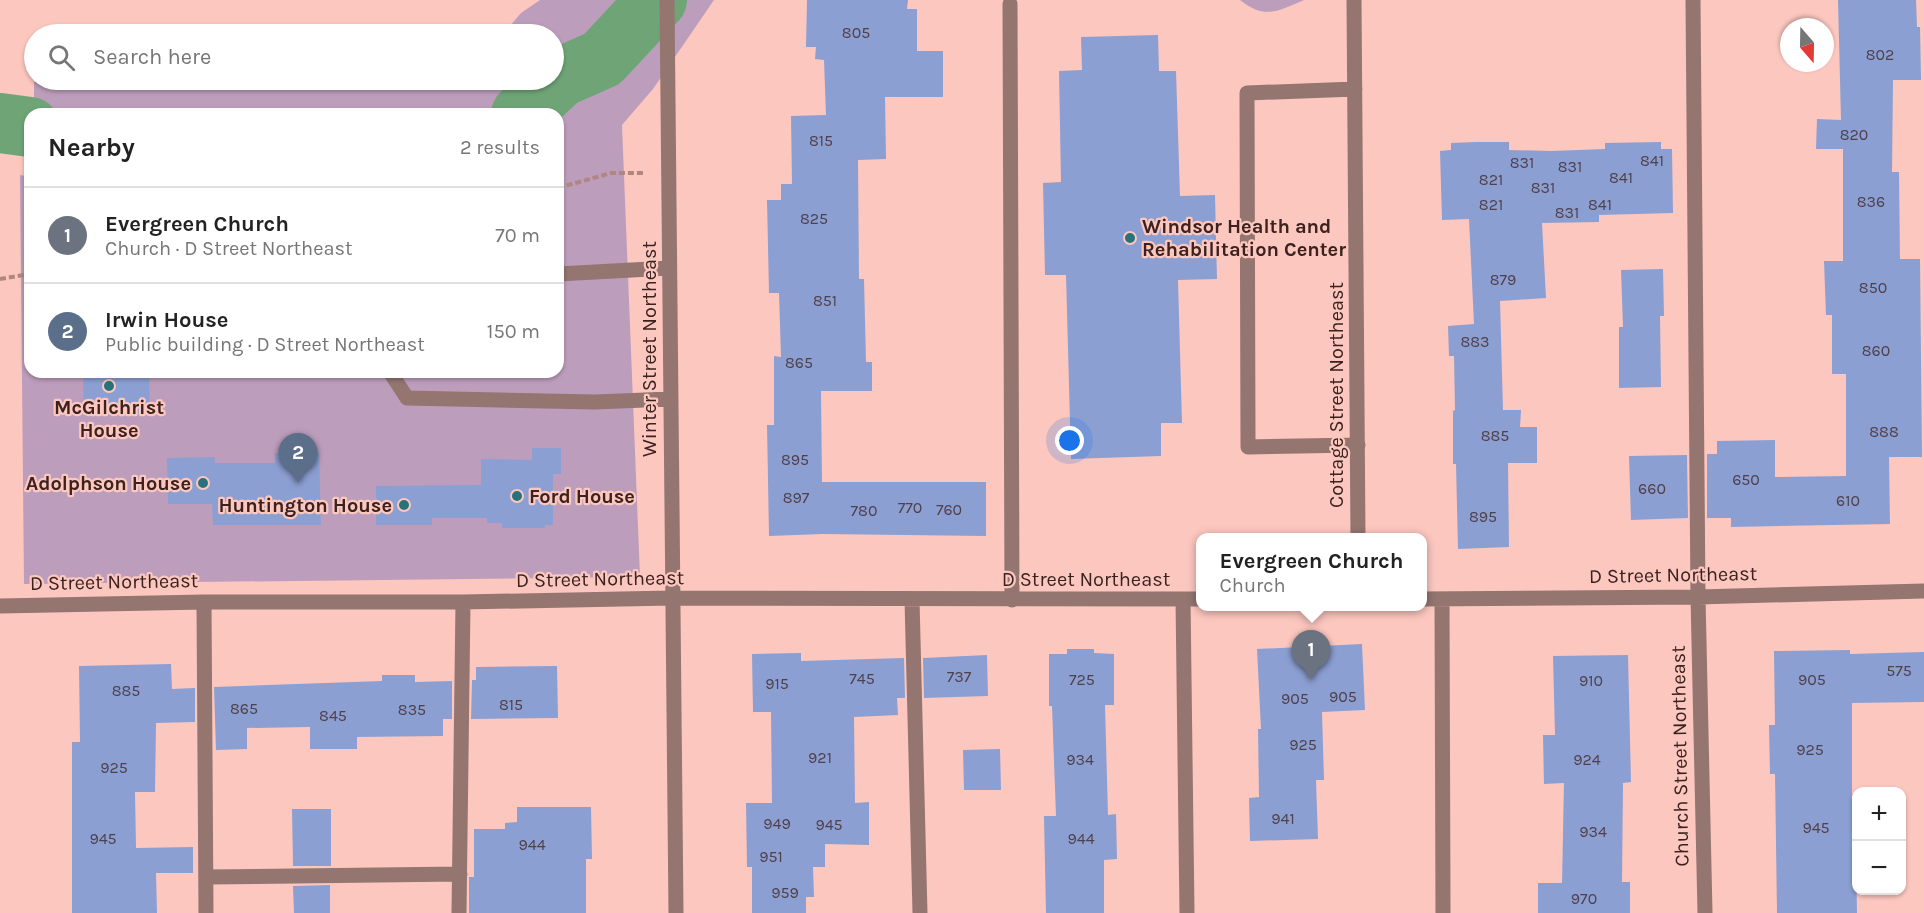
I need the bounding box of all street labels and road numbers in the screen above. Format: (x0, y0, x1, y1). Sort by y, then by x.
street label: Winter Street Northeast (638, 240, 661, 457)
street label: Cottage Street Northeast (1325, 282, 1348, 508)
street label: D Street Northeast (1589, 562, 1758, 588)
street label: D Street Northeast (516, 566, 685, 592)
street label: D Street Northeast (1002, 568, 1171, 591)
street label: D Street Northeast (30, 569, 199, 595)
street label: Church Street Northeast (1667, 645, 1693, 867)

